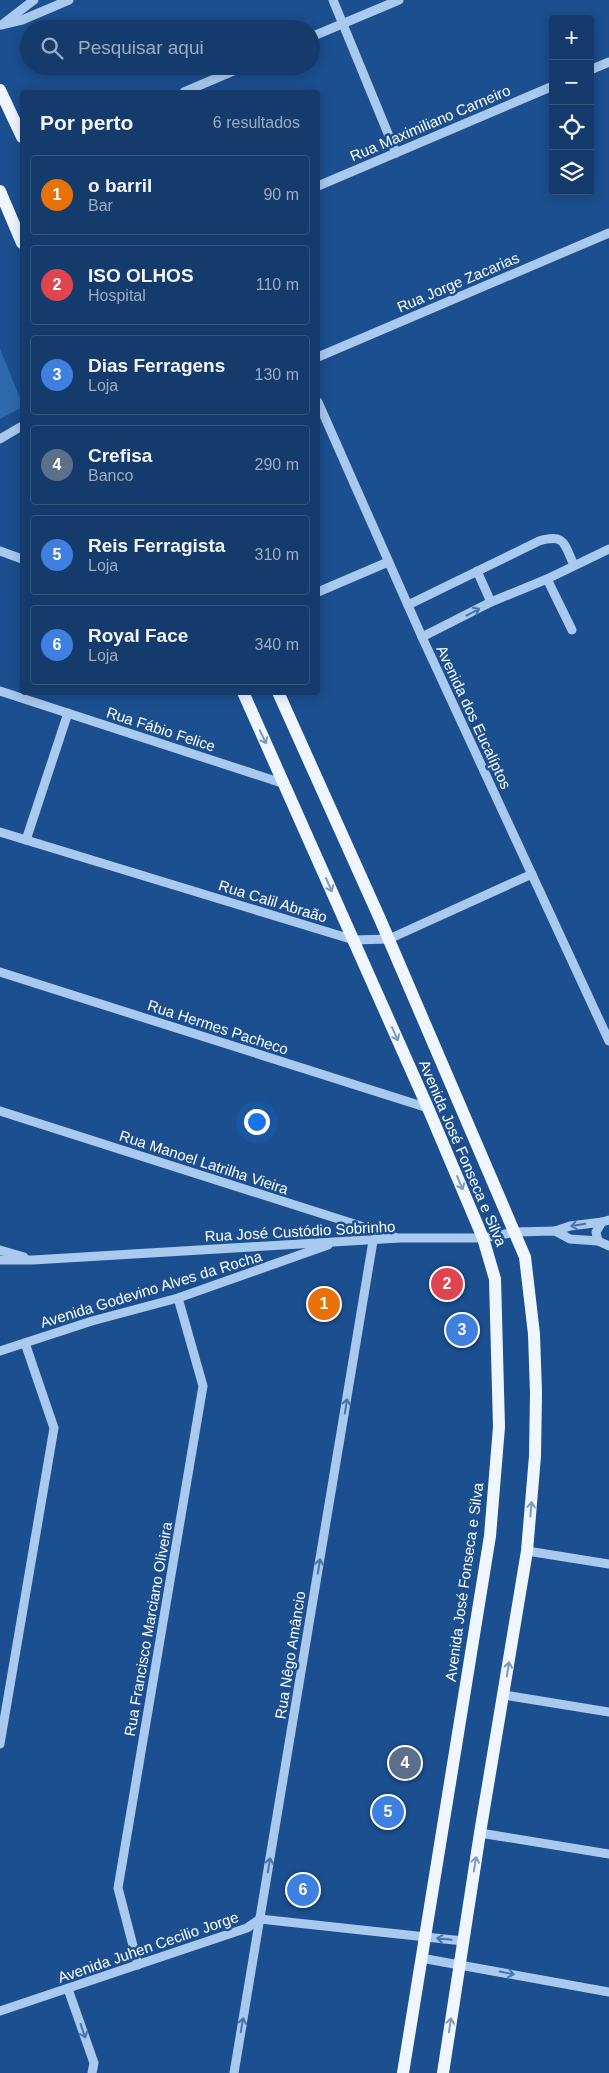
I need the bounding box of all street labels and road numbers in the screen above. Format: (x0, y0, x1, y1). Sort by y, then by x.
street label: Rua Maximiliano Carneiro (347, 81, 513, 165)
street label: Rua Jorge Zacarias (394, 249, 522, 315)
street label: Avenida dos Eucalíptos (433, 642, 515, 792)
street label: Rua Fábio Felice (104, 703, 218, 755)
street label: Rua Calil Abraão (217, 876, 329, 926)
street label: Rua Hermes Pacheco (146, 996, 290, 1058)
street label: Avenida José Fonseca e Silva (416, 1057, 510, 1249)
street label: Rua Manoel Latrilha Vieira (117, 1127, 291, 1198)
street label: Rua José Custódio Sobrinho (204, 1218, 396, 1244)
street label: Avenida Godevino Alves da Rocha (38, 1247, 264, 1331)
street label: Avenida José Fonseca e Silva (442, 1481, 486, 1683)
street label: Rua Francisco Marciano Oliveira (121, 1520, 175, 1738)
street label: Rua Nêgo Amâncio (271, 1590, 309, 1720)
street label: Avenida Juhen Cecilio Jorge (55, 1908, 241, 1986)

